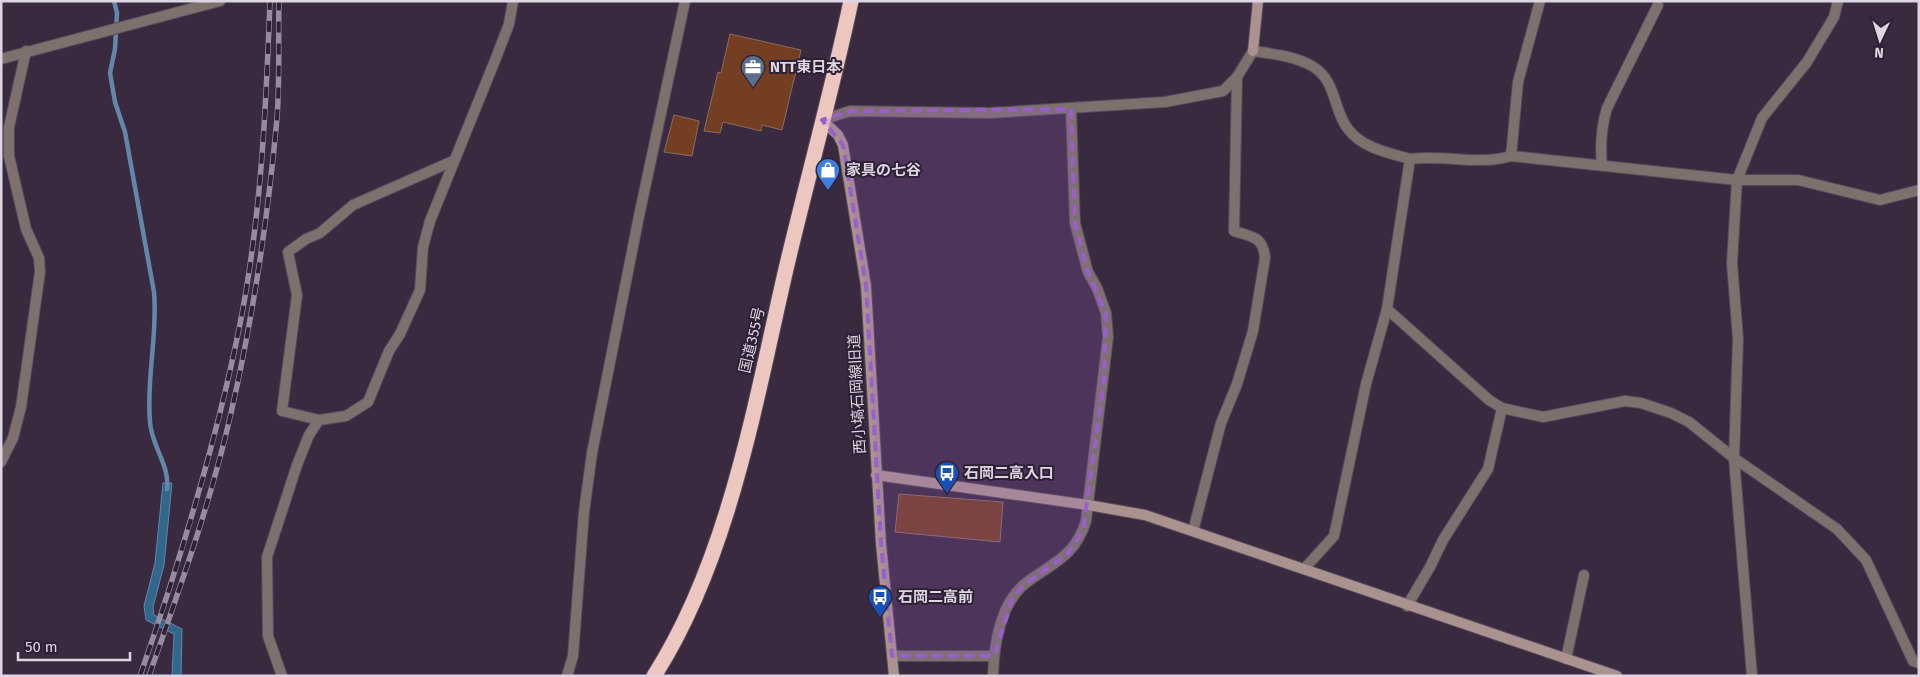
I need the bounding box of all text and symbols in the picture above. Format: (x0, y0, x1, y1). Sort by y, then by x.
north arrow (1855, 15, 1905, 65)
text: N (1874, 44, 1884, 61)
office icon: NTT東日本 (740, 54, 766, 88)
place label: NTT東日本 (770, 58, 841, 76)
shop icon: 家具の七谷 (815, 157, 841, 191)
place label: 家具の七谷 (846, 161, 921, 179)
street label: 国道355号 (736, 305, 768, 375)
street label: 西小塙石岡線旧道 (845, 334, 869, 454)
bus stop icon: 石岡二高入口 (934, 460, 960, 494)
place label: 石岡二高入口 (964, 464, 1054, 482)
bus stop icon: 石岡二高前 (867, 584, 893, 618)
place label: 石岡二高前 (898, 588, 973, 606)
scale bar (18, 630, 130, 662)
text: 50 m (25, 638, 58, 656)

